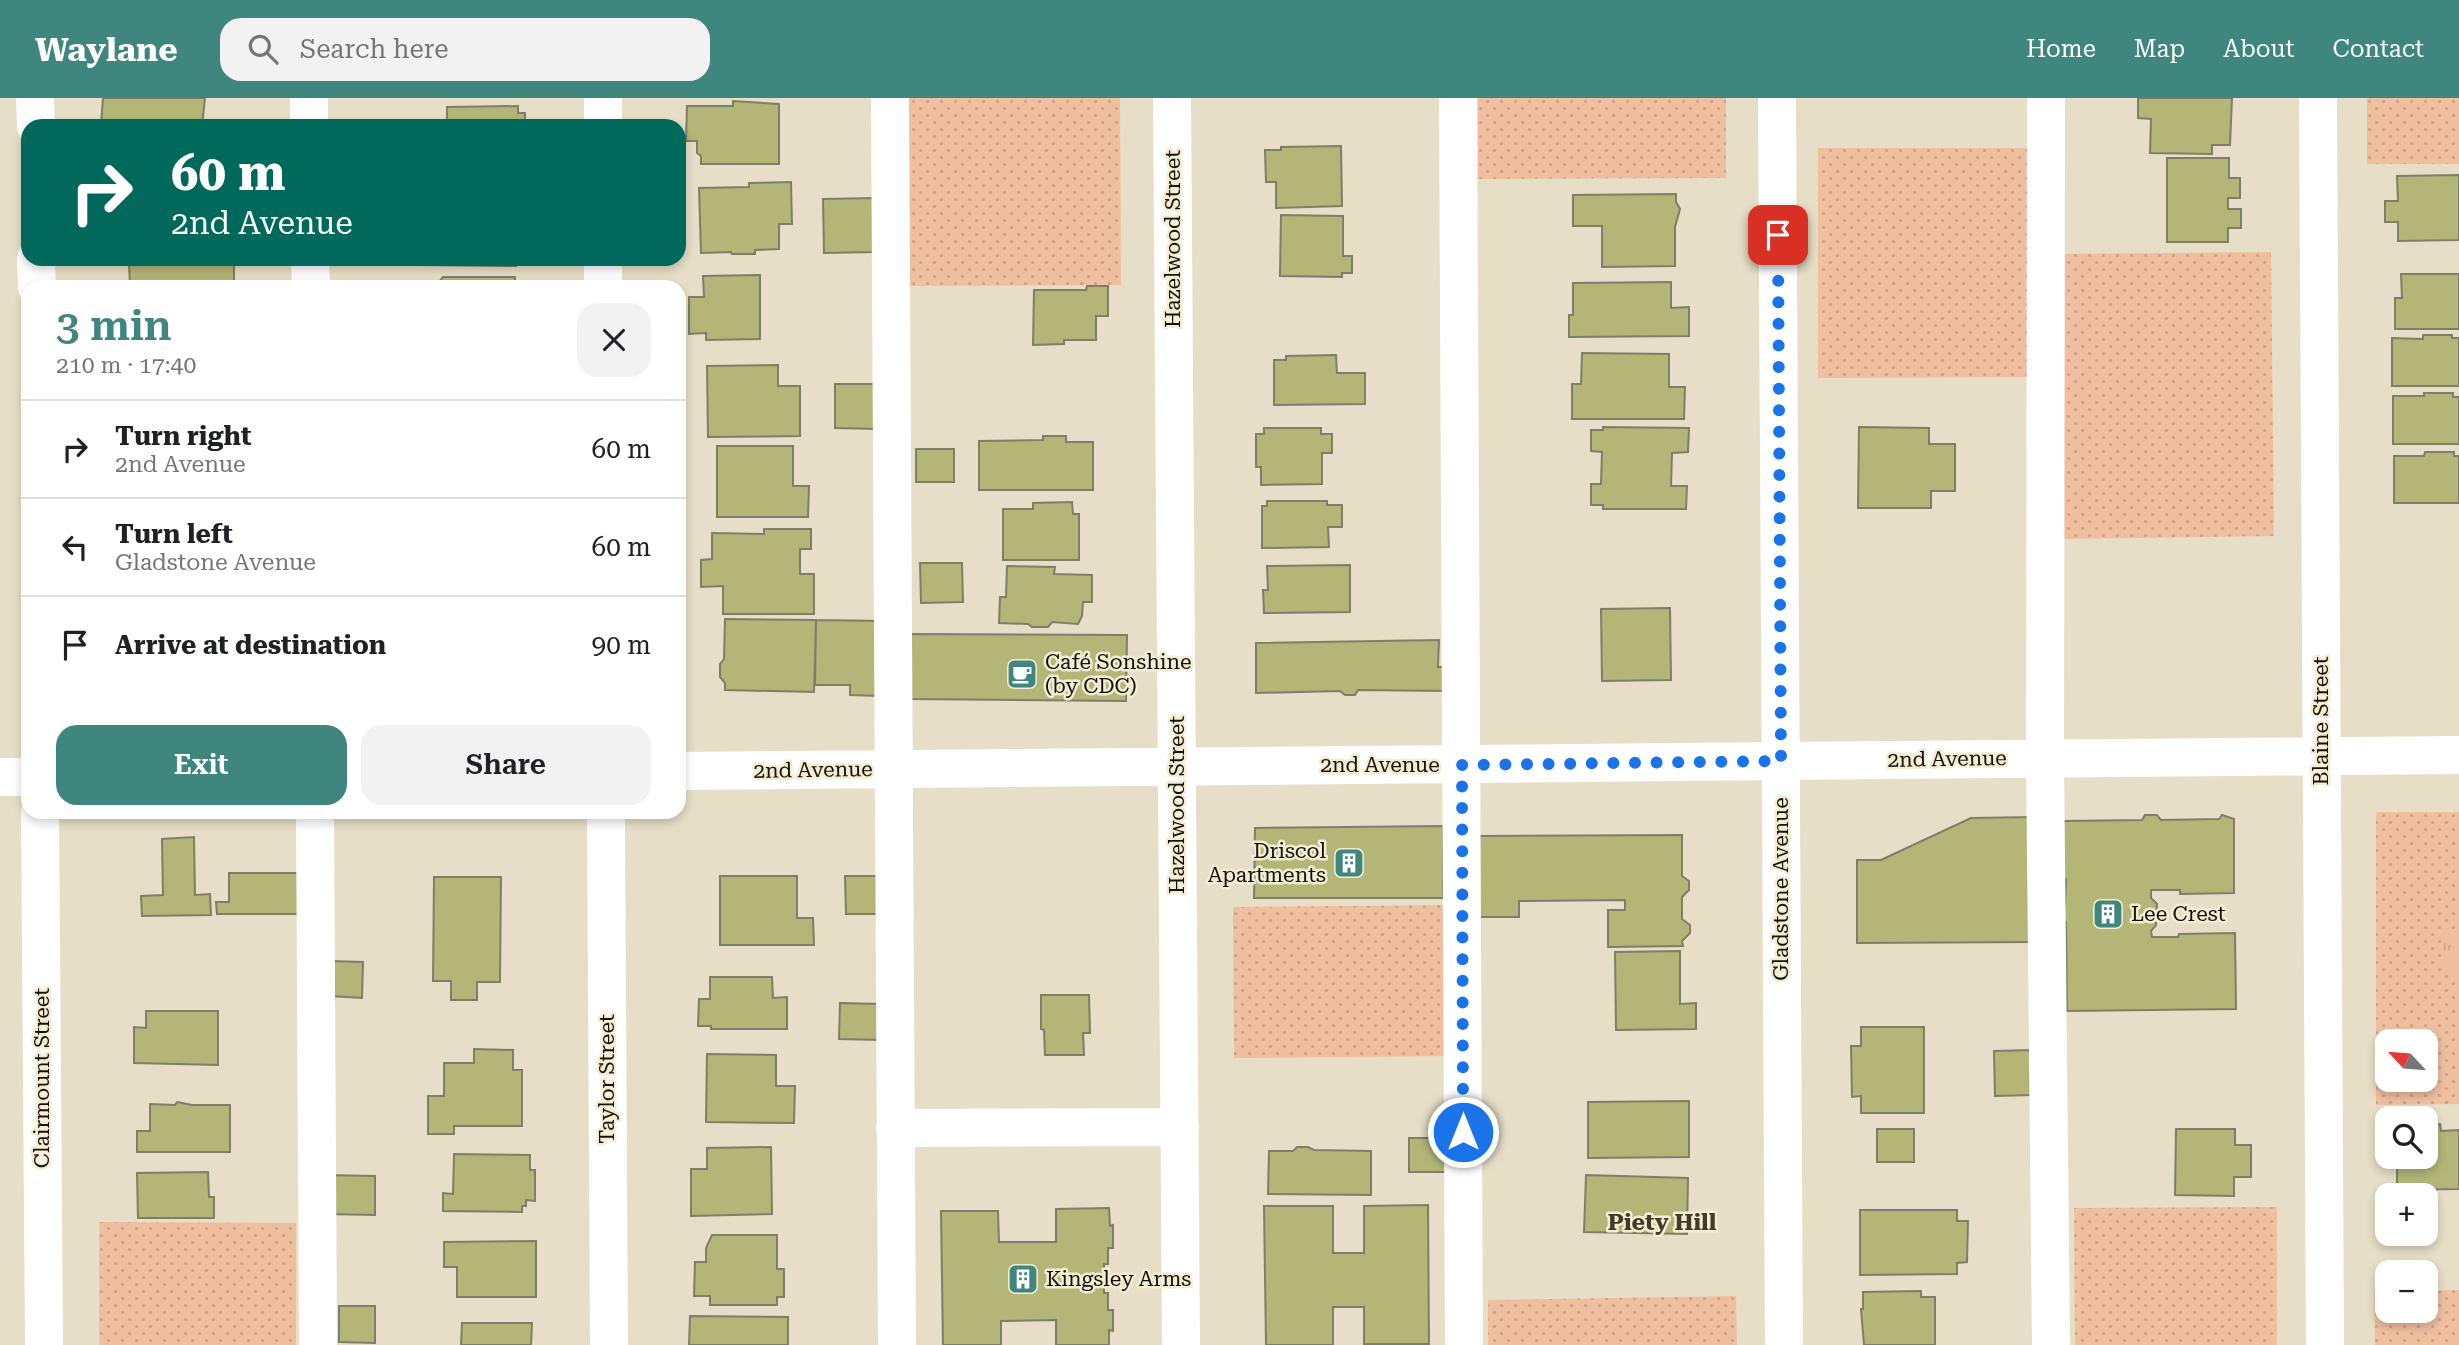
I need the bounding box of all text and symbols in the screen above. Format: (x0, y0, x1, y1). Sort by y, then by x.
search box (220, 18, 710, 81)
text: Waylane (35, 30, 178, 69)
icon: search (244, 30, 282, 68)
text: Search here (300, 34, 449, 64)
text: Home (2026, 35, 2096, 63)
text: Map (2134, 35, 2185, 63)
text: About (2223, 35, 2294, 63)
text: Contact (2332, 35, 2424, 63)
text: 60 m (171, 145, 286, 202)
icon: right (56, 147, 147, 238)
street label: Hazelwood Street (1161, 150, 1185, 328)
text: 2nd Avenue (171, 204, 353, 242)
pin (1748, 205, 1808, 265)
icon: arrive (1759, 216, 1797, 254)
text: 3 min (56, 301, 172, 350)
button: close (577, 303, 651, 377)
text: 210 m · 17:40 (56, 352, 196, 379)
text: Turn right (115, 421, 251, 451)
icon: right (56, 430, 94, 468)
text: 60 m (592, 434, 651, 464)
text: 2nd Avenue (115, 451, 246, 478)
text: Turn left (115, 519, 233, 549)
icon: left (56, 528, 94, 566)
text: 60 m (592, 532, 651, 562)
text: Gladstone Avenue (115, 549, 316, 576)
icon: arrive (56, 626, 94, 664)
text: Arrive at destination (115, 630, 386, 660)
text: 90 m (592, 630, 651, 660)
place label: Café Sonshine (by CDC) (1045, 650, 1192, 698)
street label: Blaine Street (2309, 656, 2333, 786)
cafe icon: Café Sonshine (by CDC) (1005, 657, 1039, 691)
street label: Hazelwood Street (1165, 716, 1189, 894)
button: Exit (56, 725, 347, 805)
button: Share (361, 725, 651, 805)
street label: 2nd Avenue (1887, 746, 2007, 772)
street label: 2nd Avenue (1320, 753, 1440, 777)
street label: 2nd Avenue (753, 757, 873, 783)
street label: Gladstone Avenue (1769, 797, 1793, 981)
place label: Driscol Apartments (1208, 839, 1326, 887)
building icon: Driscol Apartments (1332, 846, 1366, 880)
building icon: Lee Crest (2091, 897, 2125, 931)
place label: Lee Crest (2131, 902, 2226, 926)
street label: Clairmount Street (30, 988, 54, 1168)
street label: Taylor Street (595, 1014, 619, 1144)
north arrow (2375, 1029, 2438, 1092)
map controls (2375, 1029, 2438, 1323)
position arrow (1426, 1095, 1500, 1169)
button: search (2375, 1106, 2438, 1169)
button: + (2375, 1183, 2438, 1246)
district label: Piety Hill (1608, 1209, 1717, 1236)
button: − (2375, 1260, 2438, 1323)
building icon: Kingsley Arms (1006, 1262, 1040, 1296)
place label: Kingsley Arms (1046, 1267, 1191, 1291)

